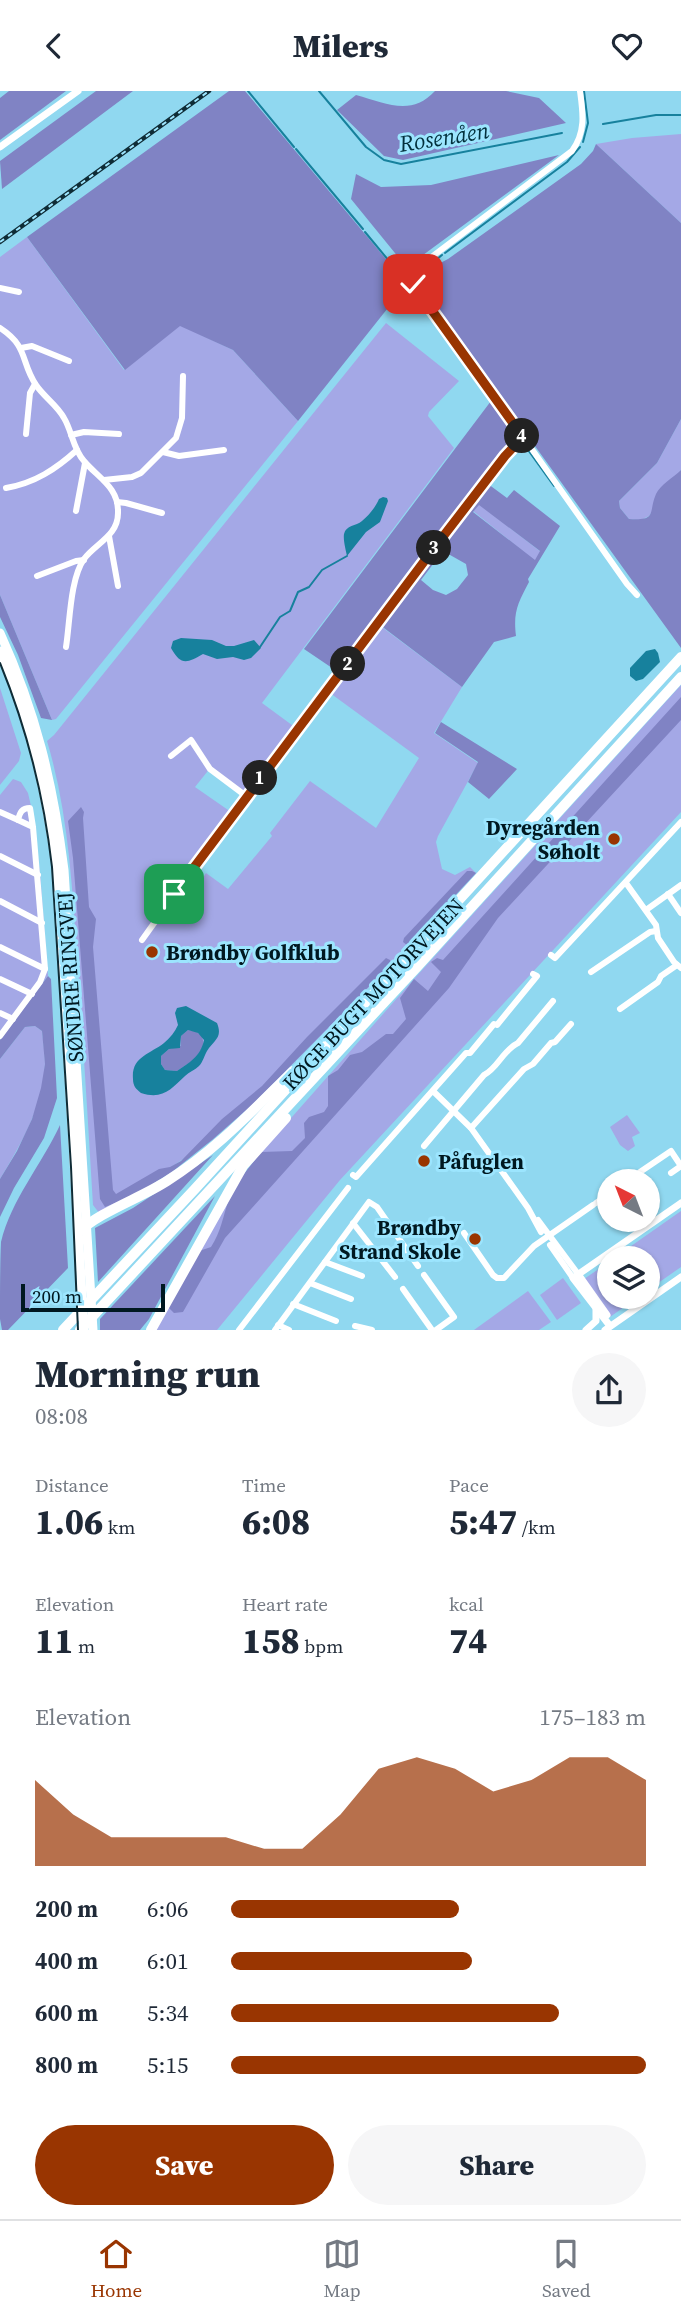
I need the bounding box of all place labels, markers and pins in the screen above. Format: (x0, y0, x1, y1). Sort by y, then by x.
pin (383, 254, 443, 314)
pin: 4 (504, 419, 540, 453)
pin: 3 (416, 531, 452, 566)
pin: 2 (330, 647, 366, 681)
pin: 1 (243, 761, 278, 795)
place label: Dyregården Søholt (486, 813, 600, 866)
marker: Dyregården Søholt (606, 831, 622, 847)
pin (144, 864, 204, 924)
place label: Brøndby Golfklub (166, 938, 340, 967)
marker: Brøndby Golfklub (144, 944, 160, 960)
place label: Påfuglen (438, 1147, 524, 1176)
marker: Påfuglen (416, 1153, 432, 1169)
place label: Brøndby Strand Skole (339, 1213, 462, 1266)
marker: Brøndby Strand Skole (467, 1231, 483, 1247)

